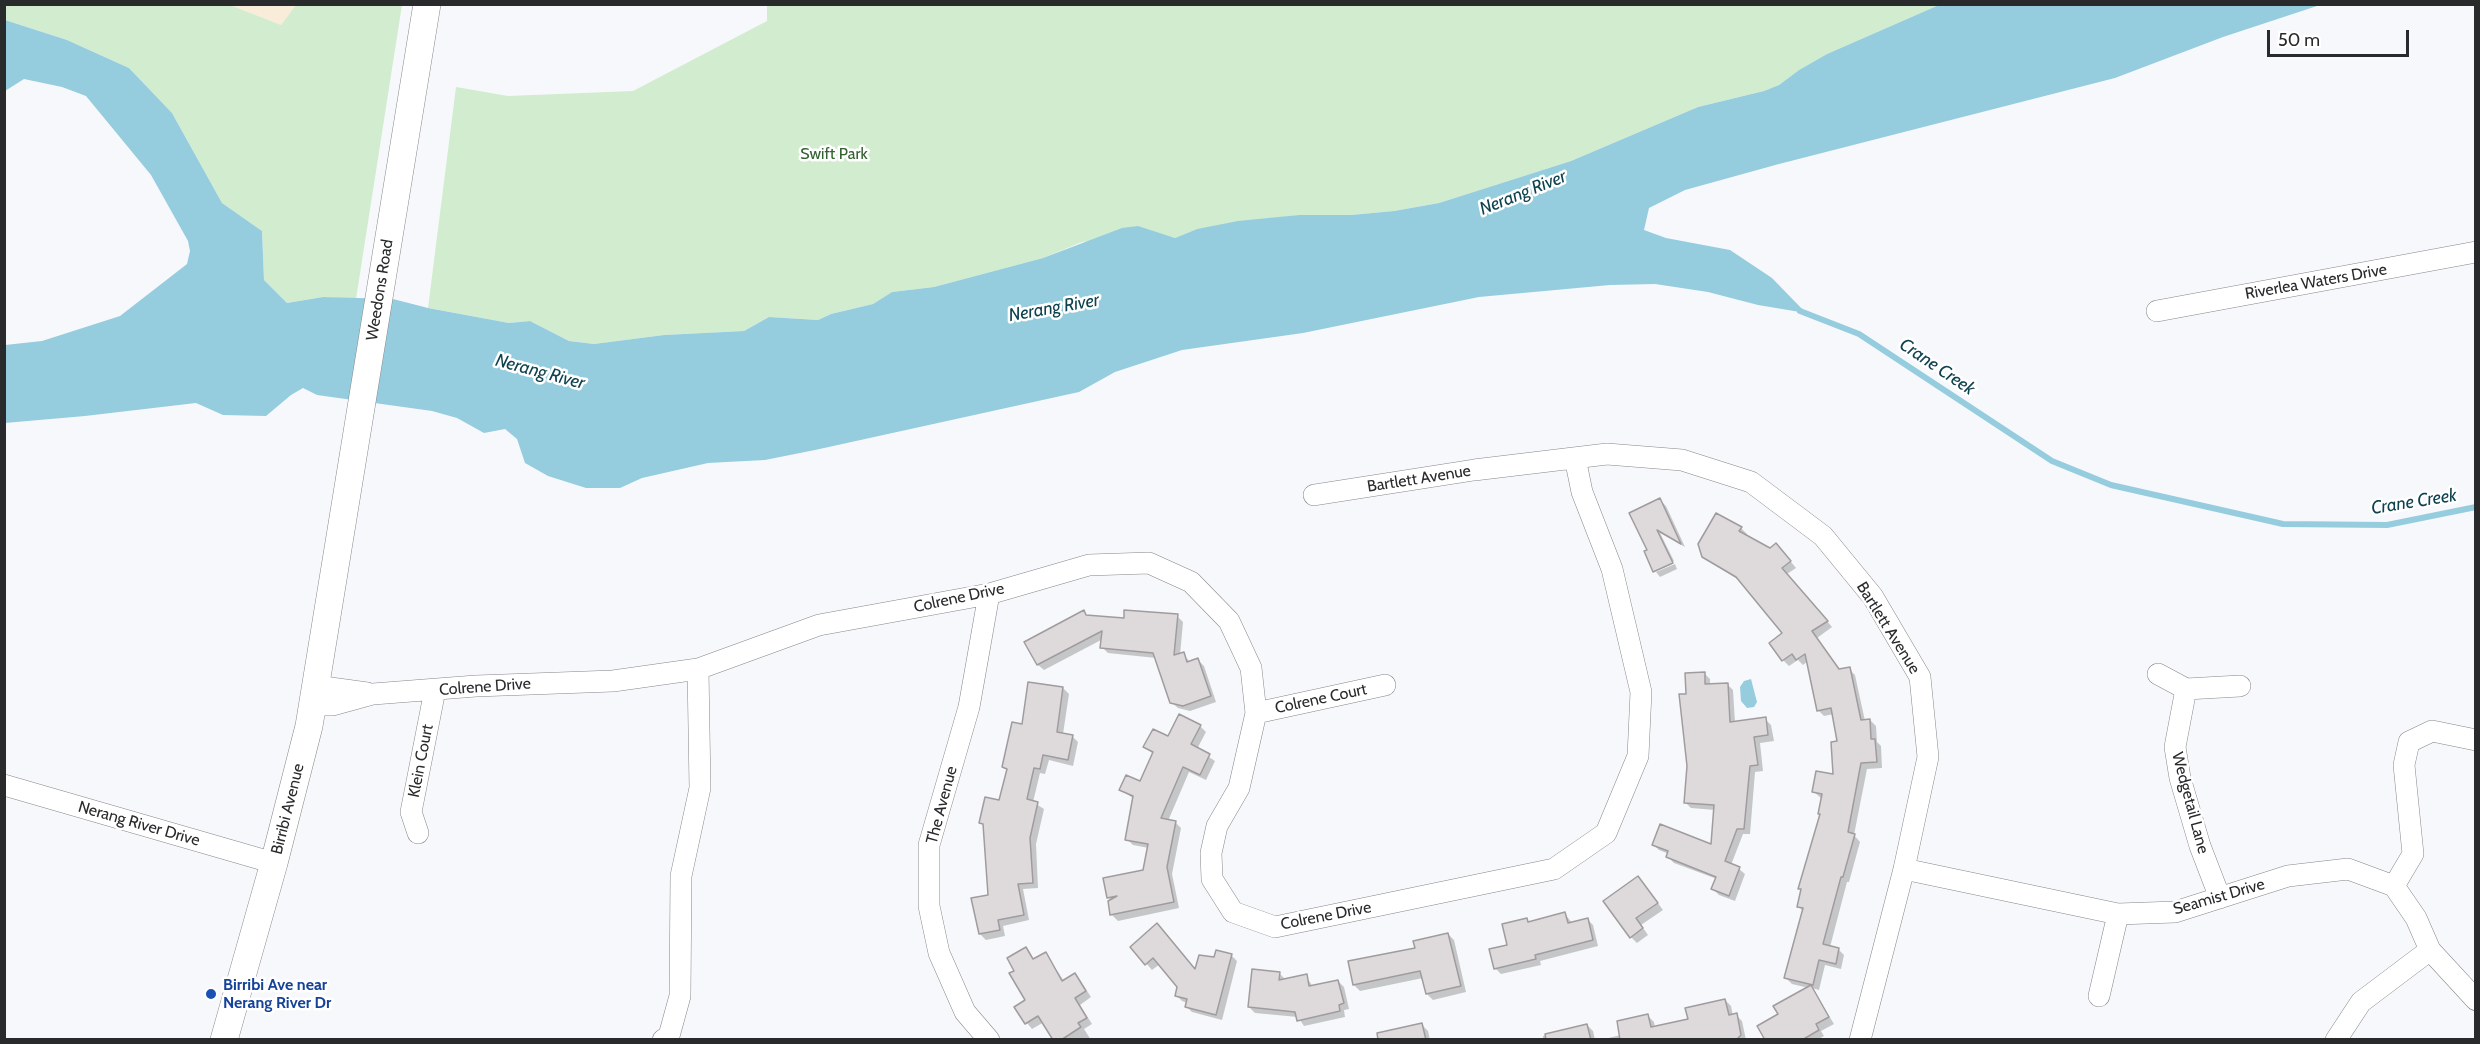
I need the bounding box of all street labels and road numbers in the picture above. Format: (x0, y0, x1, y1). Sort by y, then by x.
street label: Weedons Road (363, 238, 397, 342)
street label: Riverlea Waters Drive (2244, 260, 2388, 304)
street label: Bartlett Avenue (1366, 461, 1472, 497)
street label: Colrene Drive (912, 579, 1006, 617)
street label: Bartlett Avenue (1852, 579, 1924, 677)
street label: Colrene Drive (439, 674, 531, 700)
street label: Colrene Court (1273, 680, 1369, 718)
street label: Klein Court (405, 723, 437, 799)
street label: Wedgetail Lane (2167, 750, 2213, 856)
street label: Birribi Avenue (267, 762, 309, 856)
street label: The Avenue (922, 764, 962, 846)
street label: Nerang River Drive (76, 797, 202, 851)
street label: Seamist Drive (2171, 875, 2267, 919)
street label: Colrene Drive (1279, 898, 1373, 934)

